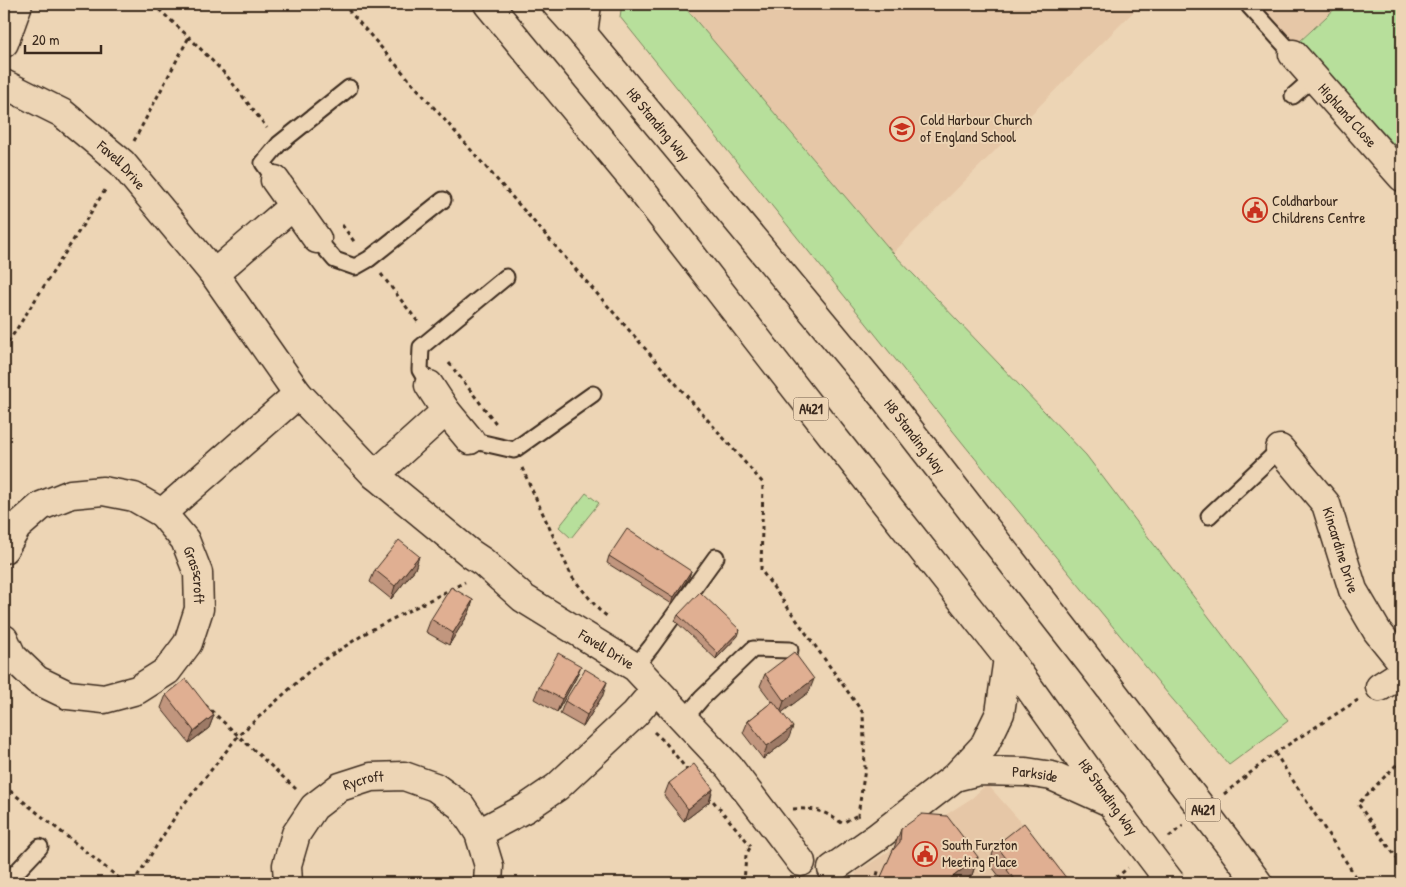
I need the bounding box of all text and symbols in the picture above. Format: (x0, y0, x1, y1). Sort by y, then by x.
scale bar (25, 22, 101, 54)
text: 20 m (32, 29, 59, 50)
street label: Highland Close (1314, 78, 1382, 152)
street label: H8 Standing Way (622, 83, 695, 165)
place label: Cold Harbour Church of England School (920, 109, 1032, 147)
school or university icon: Cold Harbour Church of England School (889, 116, 915, 142)
street label: Favell Drive (92, 135, 151, 194)
place label: Coldharbour Childrens Centre (1272, 190, 1365, 228)
public building icon: Coldharbour Childrens Centre (1242, 197, 1268, 223)
street label: H8 Standing Way (879, 395, 951, 478)
road number: A421 (794, 398, 828, 420)
street label: Kincardine Drive (1318, 504, 1364, 596)
street label: Grasscroft (178, 543, 210, 605)
street label: Favell Drive (574, 623, 639, 674)
street label: H8 Standing Way (1074, 754, 1143, 839)
street label: Parkside (1012, 761, 1062, 788)
street label: Rycroft (340, 766, 385, 795)
road number: A421 (1186, 798, 1220, 822)
place label: South Furzton Meeting Place (942, 834, 1018, 872)
public building icon: South Furzton Meeting Place (912, 841, 938, 867)

